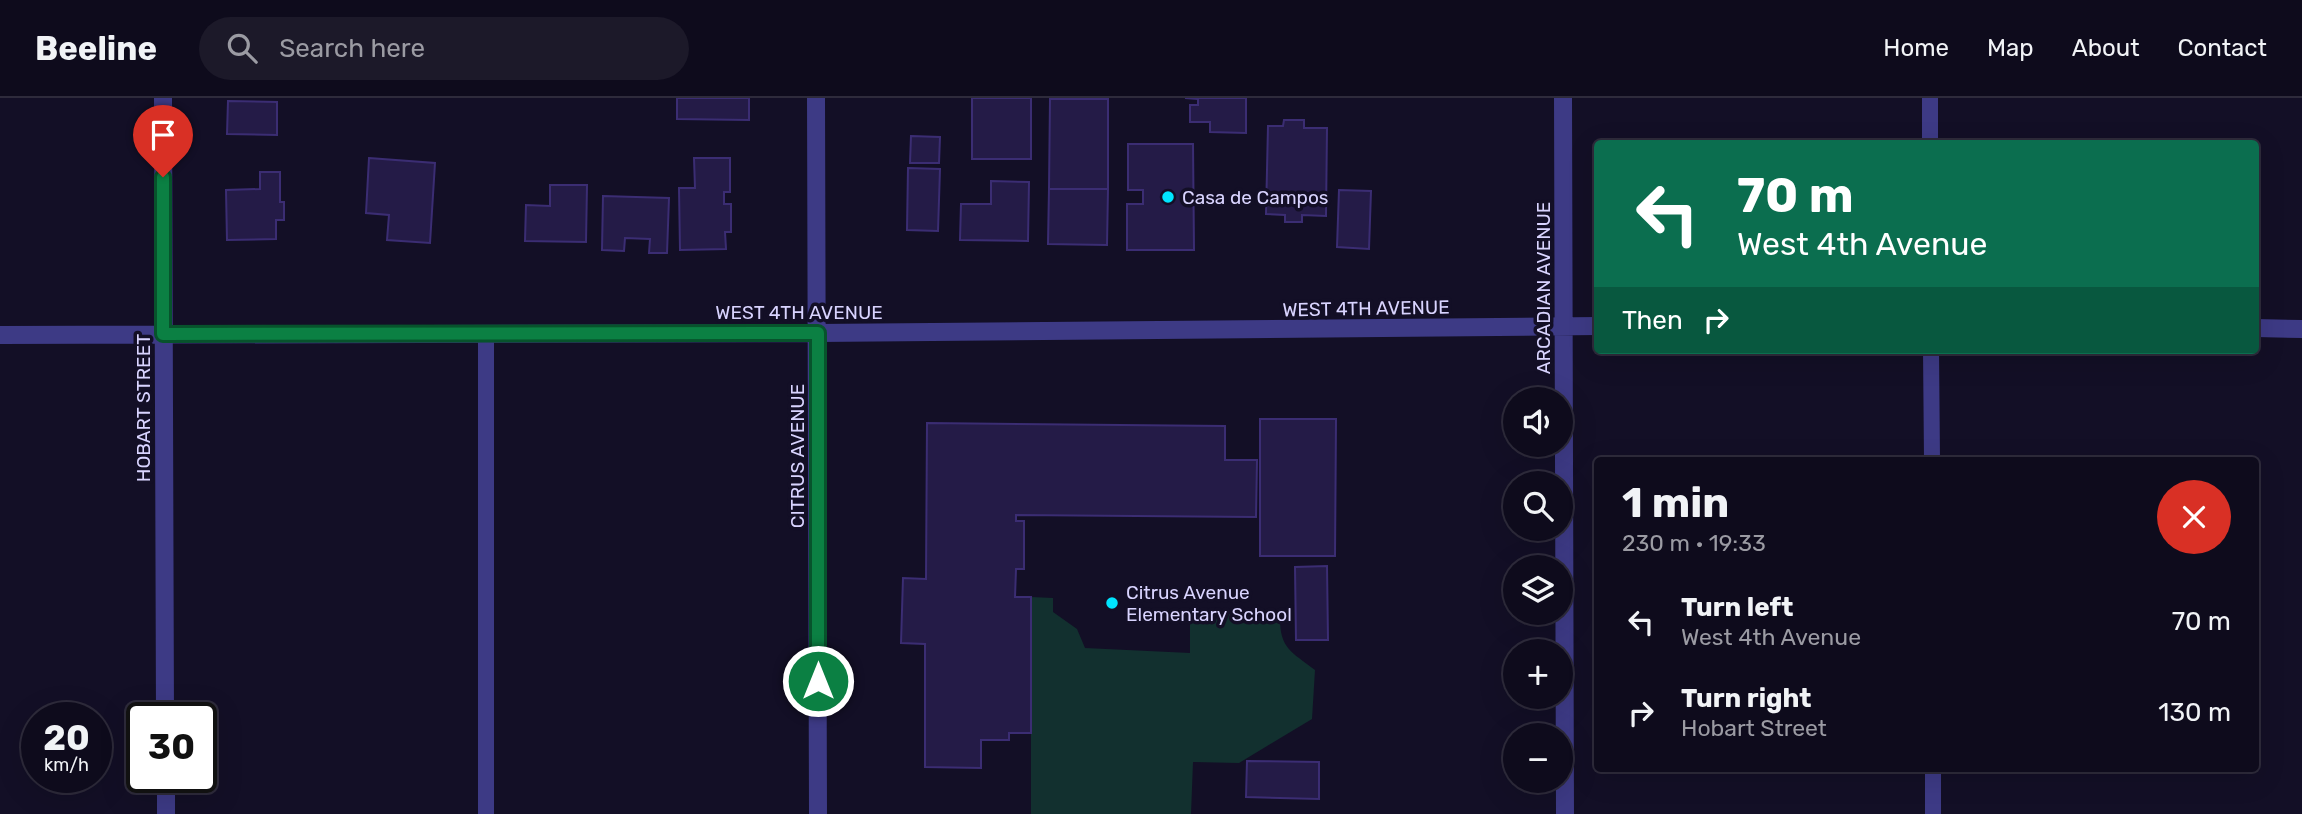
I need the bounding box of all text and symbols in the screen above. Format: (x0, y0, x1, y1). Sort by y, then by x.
search box (199, 17, 689, 80)
text: Beeline (35, 29, 157, 68)
icon: search (223, 29, 261, 67)
text: Search here (279, 33, 425, 64)
text: Home (1883, 34, 1949, 62)
text: Map (1987, 34, 2034, 62)
text: About (2072, 34, 2140, 62)
text: Contact (2178, 34, 2267, 62)
pin (133, 105, 193, 177)
icon: arrive (144, 116, 182, 154)
text: 70 m (1737, 166, 1854, 224)
icon: left (1622, 168, 1713, 259)
place label: Casa de Campos (1182, 186, 1329, 209)
marker: Casa de Campos (1160, 189, 1176, 205)
street label: ARCADIAN AVENUE (1532, 202, 1555, 374)
text: West 4th Avenue (1737, 225, 1987, 263)
street label: WEST 4TH AVENUE (1282, 296, 1450, 321)
street label: WEST 4TH AVENUE (715, 301, 883, 324)
icon: right (1697, 301, 1735, 339)
text: Then (1622, 305, 1683, 336)
street label: HOBART STREET (132, 334, 155, 482)
street label: CITRUS AVENUE (786, 384, 809, 528)
map controls (1503, 387, 1573, 793)
button: sound (1503, 387, 1573, 457)
button: search (1503, 471, 1573, 541)
text: 1 min (1622, 478, 1729, 528)
button: close (2157, 480, 2231, 554)
text: 230 m · 19:33 (1622, 529, 1766, 557)
button: layers (1503, 555, 1573, 625)
place label: Citrus Avenue Elementary School (1126, 581, 1292, 626)
text: Turn left (1681, 592, 1793, 623)
marker: Citrus Avenue Elementary School (1104, 595, 1120, 611)
icon: left (1622, 603, 1660, 641)
text: 70 m (2172, 606, 2231, 637)
text: West 4th Avenue (1681, 623, 1861, 651)
button: + (1503, 639, 1573, 709)
position arrow (781, 644, 855, 718)
text: Turn right (1681, 683, 1811, 714)
icon: right (1622, 694, 1660, 732)
text: 130 m (2158, 697, 2231, 728)
speed limit sign: 30 (126, 702, 217, 793)
text: Hobart Street (1681, 714, 1827, 742)
text: 20 (43, 717, 90, 759)
button: − (1503, 723, 1573, 793)
text: km/h (44, 754, 89, 776)

